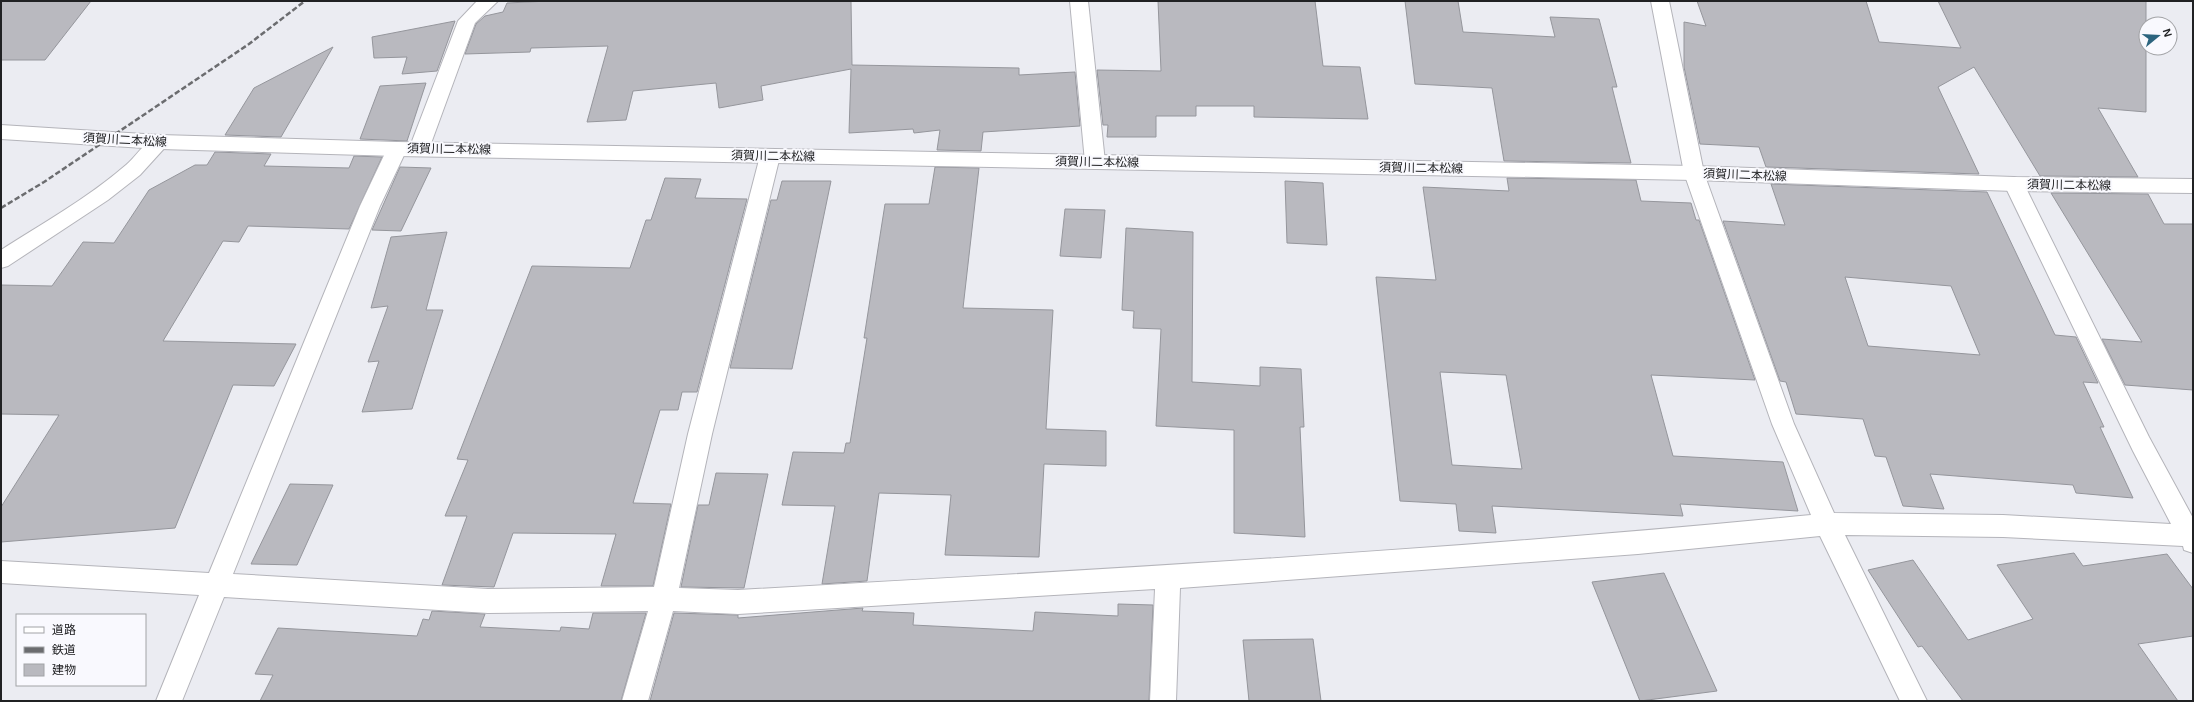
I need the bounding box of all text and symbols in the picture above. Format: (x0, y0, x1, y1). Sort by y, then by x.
north arrow (2138, 16, 2178, 56)
text: N (2161, 27, 2174, 39)
street label: 須賀川二本松線 (83, 131, 167, 149)
street label: 須賀川二本松線 (407, 141, 491, 157)
street label: 須賀川二本松線 (731, 148, 815, 164)
street label: 須賀川二本松線 (1055, 154, 1139, 170)
street label: 須賀川二本松線 (1379, 160, 1463, 176)
street label: 須賀川二本松線 (1703, 167, 1787, 183)
street label: 須賀川二本松線 (2027, 177, 2111, 193)
legend (16, 614, 146, 686)
text: 道路 (52, 623, 76, 637)
text: 鉄道 (52, 643, 76, 657)
text: 建物 (52, 663, 76, 677)

